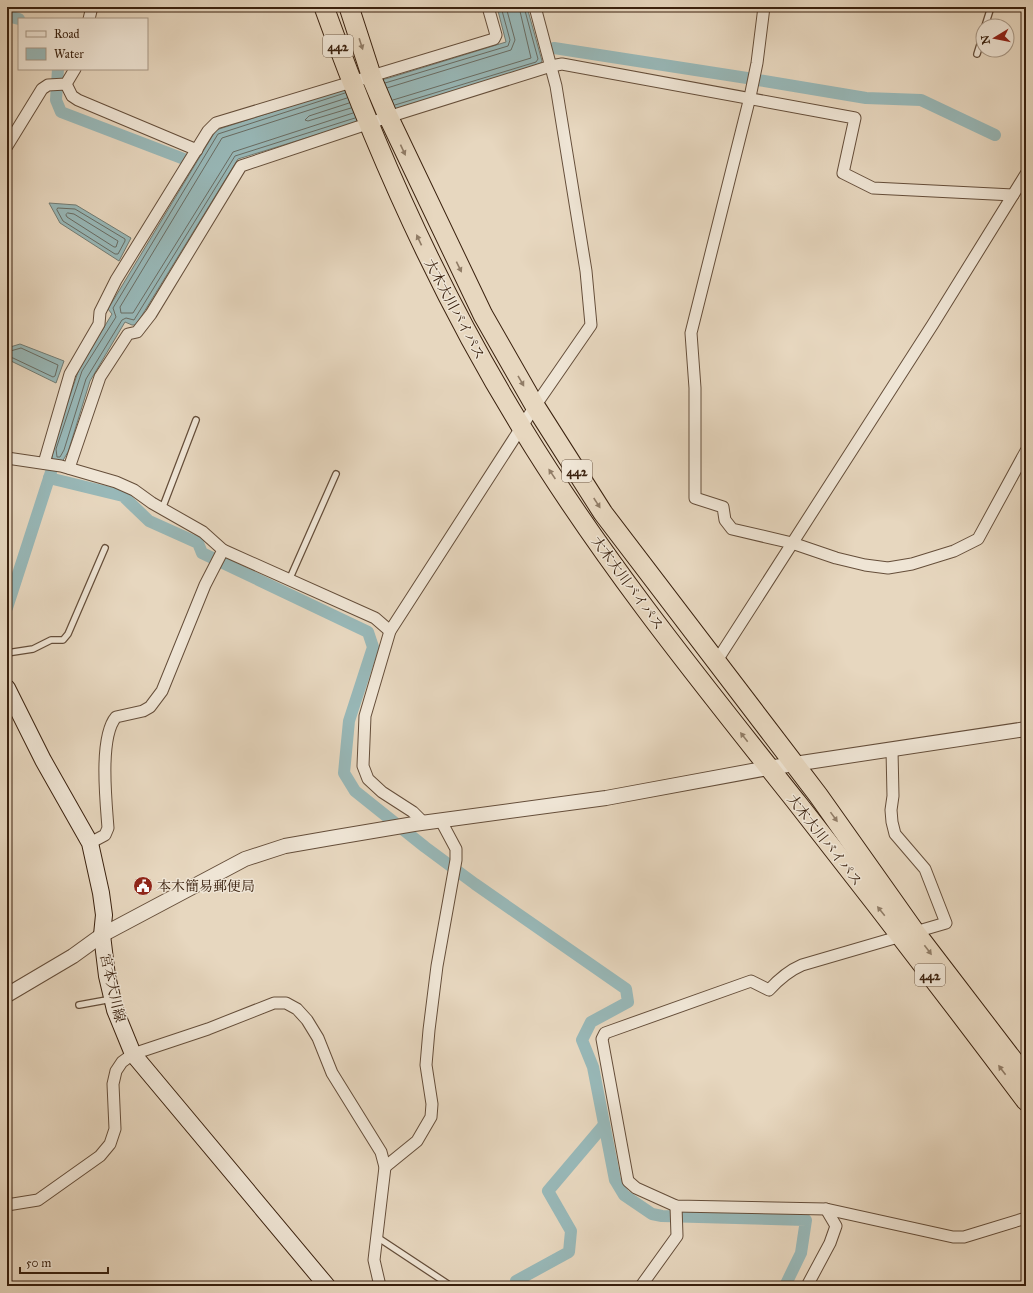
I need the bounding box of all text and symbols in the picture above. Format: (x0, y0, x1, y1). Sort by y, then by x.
legend (18, 18, 148, 70)
north arrow (975, 18, 1015, 58)
text: Road (54, 27, 80, 41)
text: N (978, 33, 993, 45)
road number: 442 (323, 35, 353, 57)
one-way arrow (358, 38, 364, 50)
text: Water (54, 47, 84, 61)
one-way arrow (400, 144, 406, 155)
one-way arrow (416, 234, 422, 246)
street label: 大木大川バイパス (421, 256, 488, 363)
one-way arrow (456, 261, 462, 273)
one-way arrow (517, 375, 524, 387)
road number: 442 (562, 460, 592, 482)
one-way arrow (548, 469, 556, 480)
one-way arrow (593, 498, 601, 509)
street label: 大木大川バイパス (588, 533, 667, 633)
one-way arrow (740, 732, 749, 743)
street label: 大木大川バイパス (784, 791, 866, 890)
one-way arrow (830, 811, 838, 822)
public building icon: 本木簡易郵便局 (132, 875, 154, 897)
place label: 本木簡易郵便局 (157, 878, 255, 895)
one-way arrow (876, 905, 885, 916)
one-way arrow (924, 944, 933, 955)
street label: 宮本大川線 (96, 952, 129, 1024)
road number: 442 (915, 964, 945, 986)
one-way arrow (998, 1064, 1007, 1075)
scale bar (20, 1249, 108, 1275)
text: 50 m (26, 1256, 51, 1270)

